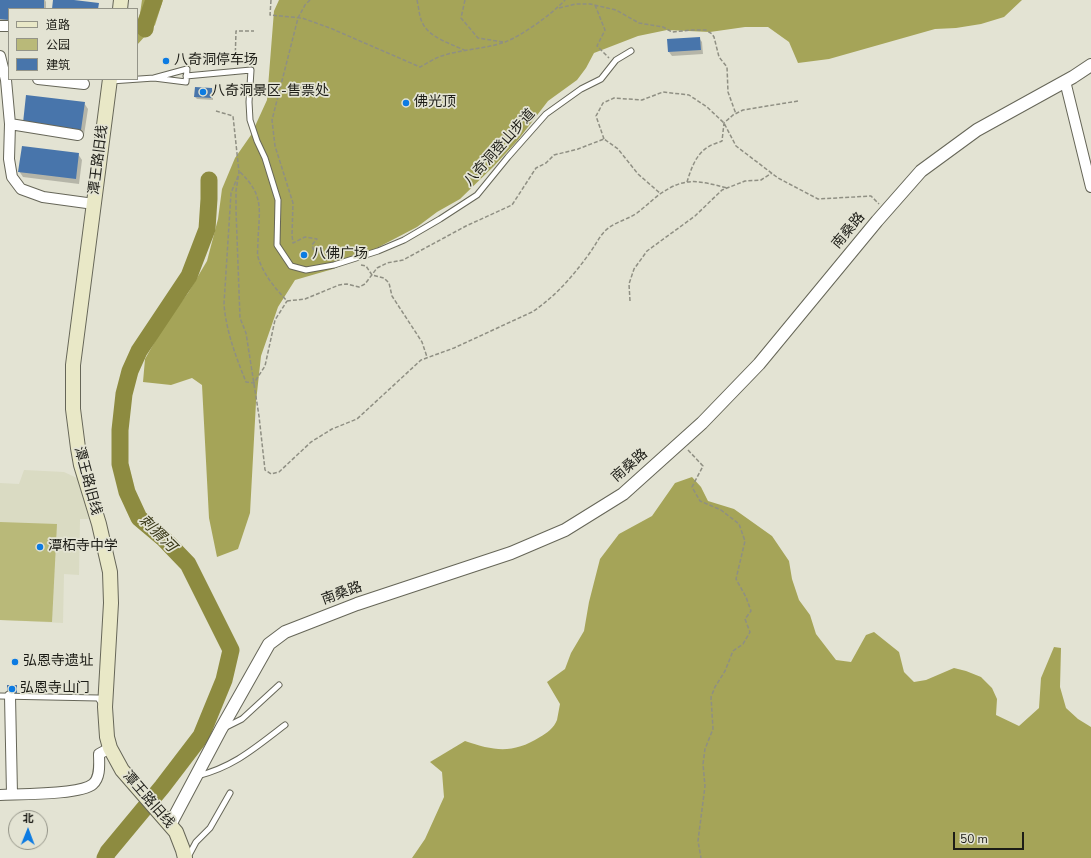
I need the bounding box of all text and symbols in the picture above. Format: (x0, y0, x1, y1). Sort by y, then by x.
legend (8, 8, 138, 80)
text: 道路 (46, 17, 70, 33)
text: 公园 (46, 37, 70, 53)
place label: 八奇洞停车场 (174, 53, 258, 69)
marker: 八奇洞停车场 (161, 56, 171, 66)
text: 建筑 (46, 57, 70, 73)
place label: 八奇洞景区-售票处 (211, 84, 329, 100)
marker: 八奇洞景区-售票处 (198, 87, 208, 97)
place label: 佛光顶 (414, 95, 456, 111)
marker: 佛光顶 (401, 98, 411, 108)
street label: 八奇洞登山步道 (461, 106, 539, 190)
street label: 潭王路旧线 (86, 124, 112, 196)
street label: 南桑路 (829, 210, 869, 252)
place label: 八佛广场 (312, 247, 368, 263)
marker: 八佛广场 (299, 250, 309, 260)
street label: 潭王路旧线 (70, 445, 104, 517)
street label: 南桑路 (609, 446, 651, 486)
water label: 刺猬河 (135, 512, 179, 556)
place label: 潭柘寺中学 (48, 539, 118, 555)
marker: 潭柘寺中学 (35, 542, 45, 552)
street label: 南桑路 (319, 579, 365, 609)
place label: 弘恩寺遗址 (23, 654, 93, 670)
marker: 弘恩寺遗址 (10, 657, 20, 667)
place label: 弘恩寺山门 (20, 681, 90, 697)
marker: 弘恩寺山门 (7, 684, 17, 694)
street label: 潭王路旧线 (119, 768, 177, 832)
north arrow (8, 810, 48, 850)
text: 北 (23, 811, 34, 826)
scale bar (955, 824, 1026, 850)
text: 50 m (960, 831, 988, 847)

